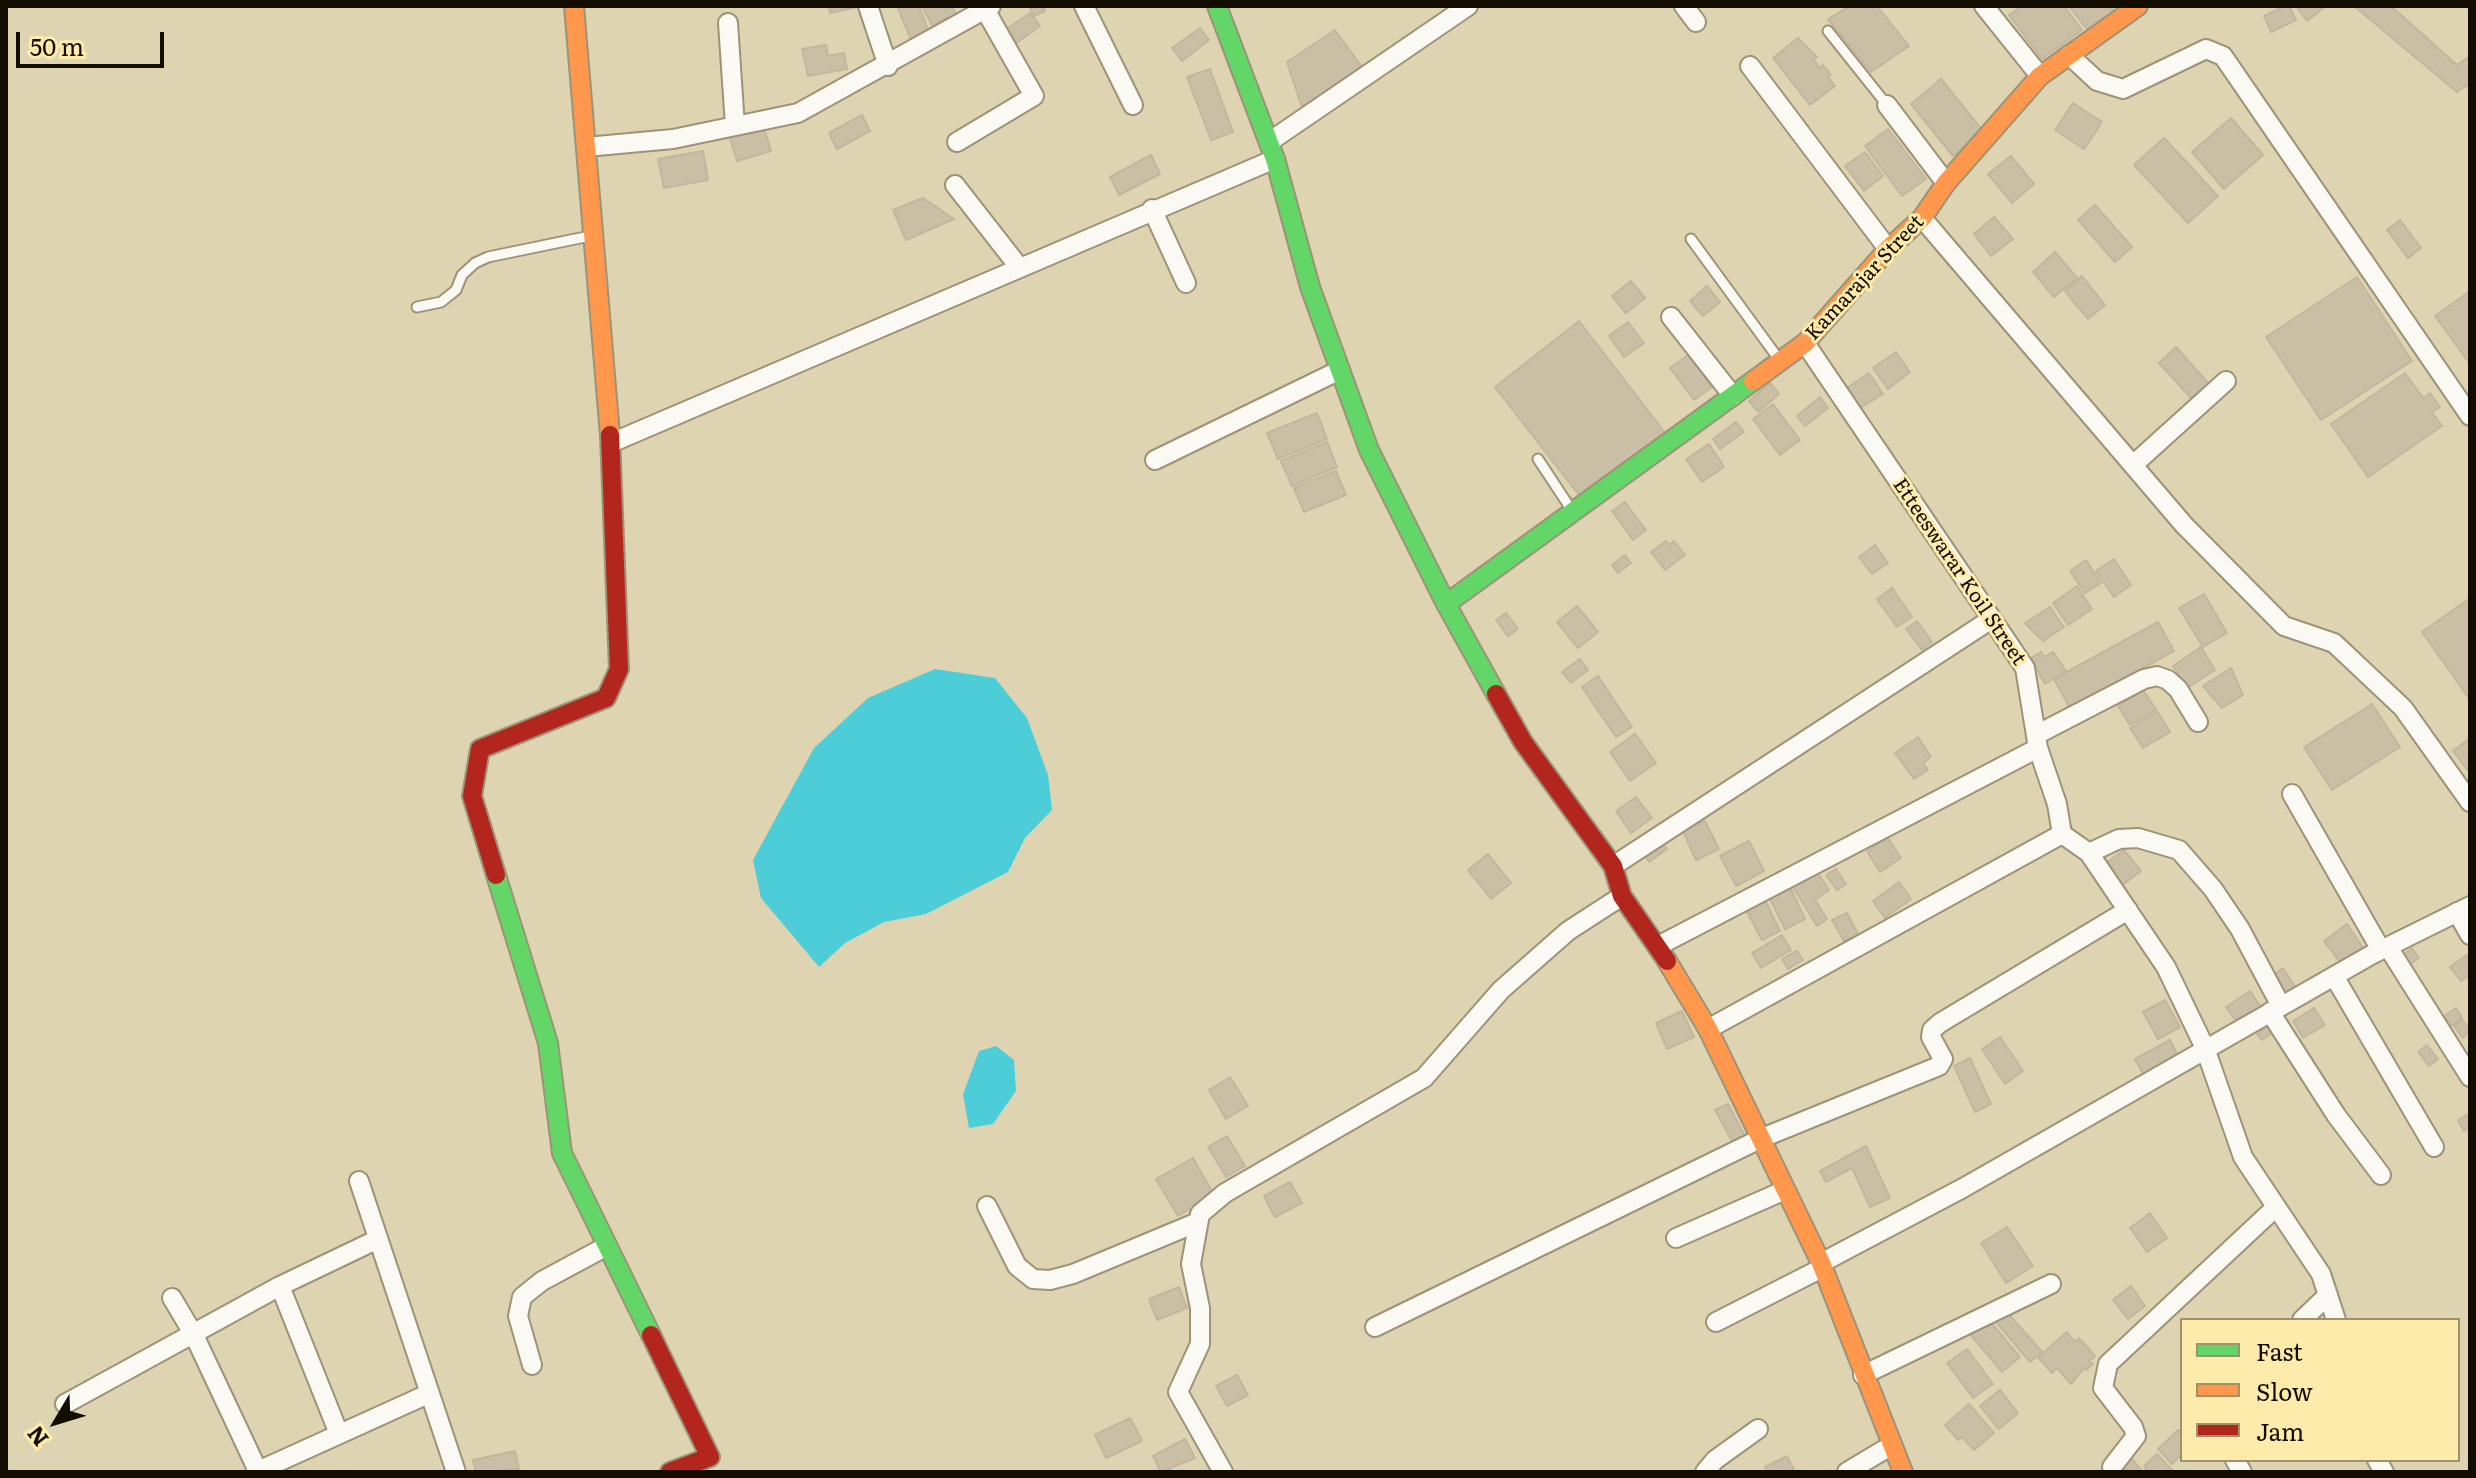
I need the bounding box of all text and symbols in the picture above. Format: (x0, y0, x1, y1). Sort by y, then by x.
scale bar (20, 16, 168, 66)
text: 50 m (30, 28, 84, 63)
street label: Kamarajar Street (1801, 210, 1929, 346)
street label: Etteeswarar Koil Street (1888, 474, 2030, 670)
legend (2180, 1318, 2460, 1462)
text: Fast (2256, 1333, 2303, 1368)
text: Slow (2256, 1373, 2313, 1408)
north arrow (16, 1382, 96, 1462)
text: Jam (2256, 1413, 2304, 1448)
text: N (18, 1420, 55, 1455)

